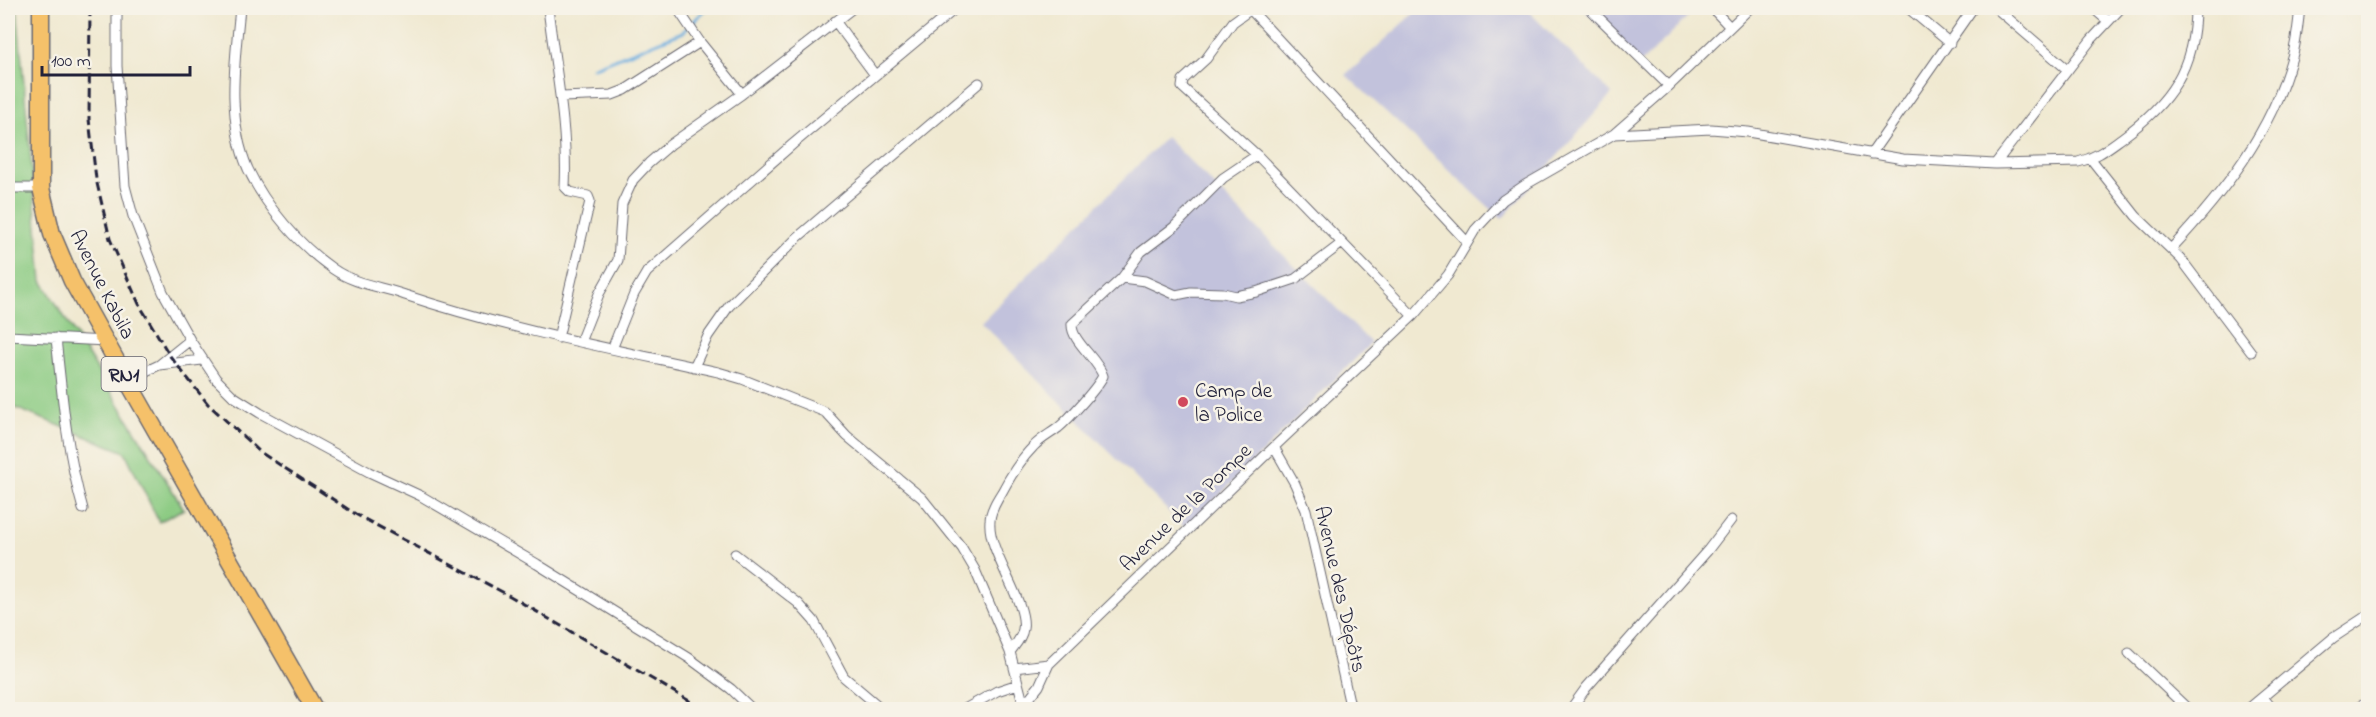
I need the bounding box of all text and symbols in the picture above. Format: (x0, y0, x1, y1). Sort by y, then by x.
scale bar (42, 39, 190, 77)
text: 100 m (51, 49, 91, 75)
street label: Avenue Kabila (61, 225, 142, 345)
road number: RN1 (102, 357, 146, 391)
place label: Camp de la Police (1195, 377, 1273, 431)
marker: Camp de la Police (1176, 395, 1190, 409)
street label: Avenue de la Pompe (1114, 437, 1260, 580)
street label: Avenue des Dépôts (1305, 503, 1373, 676)

